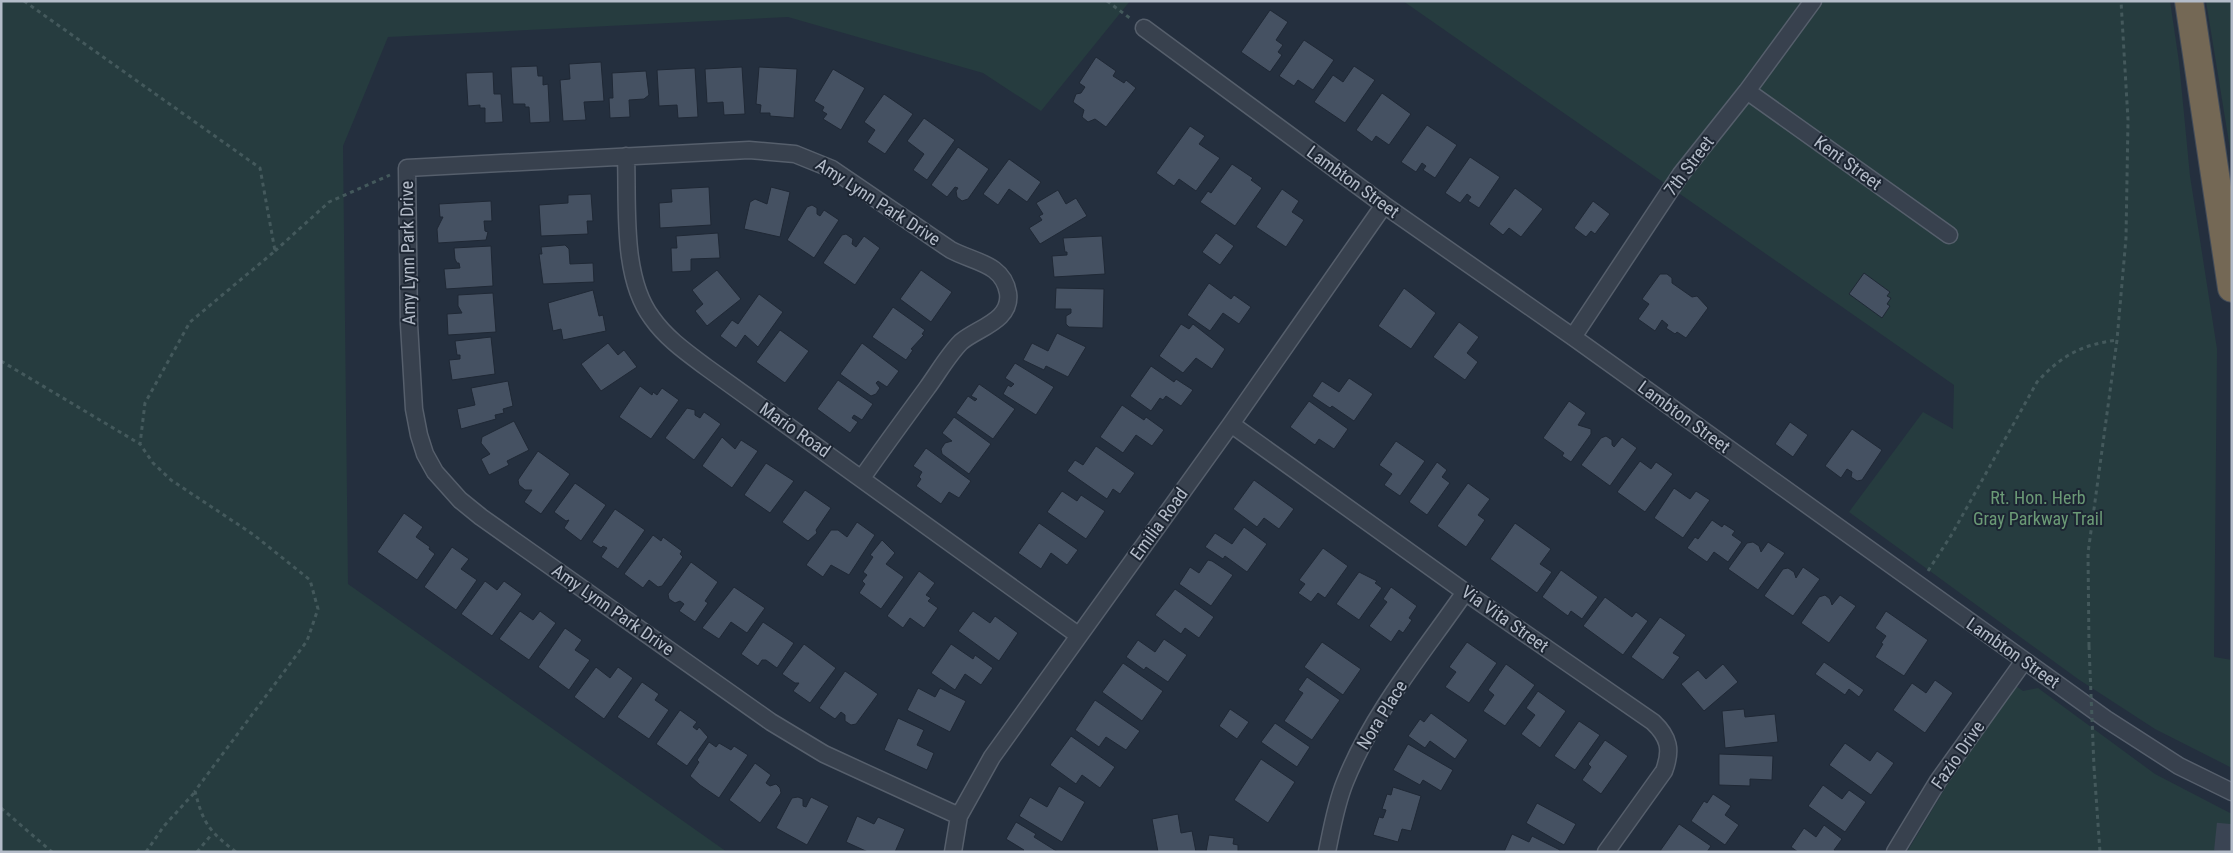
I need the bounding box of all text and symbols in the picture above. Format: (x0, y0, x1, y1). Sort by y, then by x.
street label: Kent Street (1810, 131, 1886, 194)
street label: 7th Street (1659, 132, 1718, 200)
street label: Lambton Street (1303, 141, 1403, 222)
street label: Amy Lynn Park Drive (812, 154, 944, 250)
street label: Amy Lynn Park Drive (396, 181, 419, 325)
street label: Lambton Street (1634, 376, 1734, 457)
street label: Mario Road (756, 398, 835, 461)
street label: Emilia Road (1125, 484, 1192, 564)
park label: Rt. Hon. Herb Gray Parkway Trail (1973, 487, 2103, 529)
street label: Amy Lynn Park Drive (548, 560, 678, 660)
street label: Via Vita Street (1458, 581, 1553, 656)
street label: Lambton Street (1963, 613, 2064, 692)
street label: Nora Place (1352, 676, 1411, 753)
street label: Fazio Drive (1927, 717, 1989, 793)

